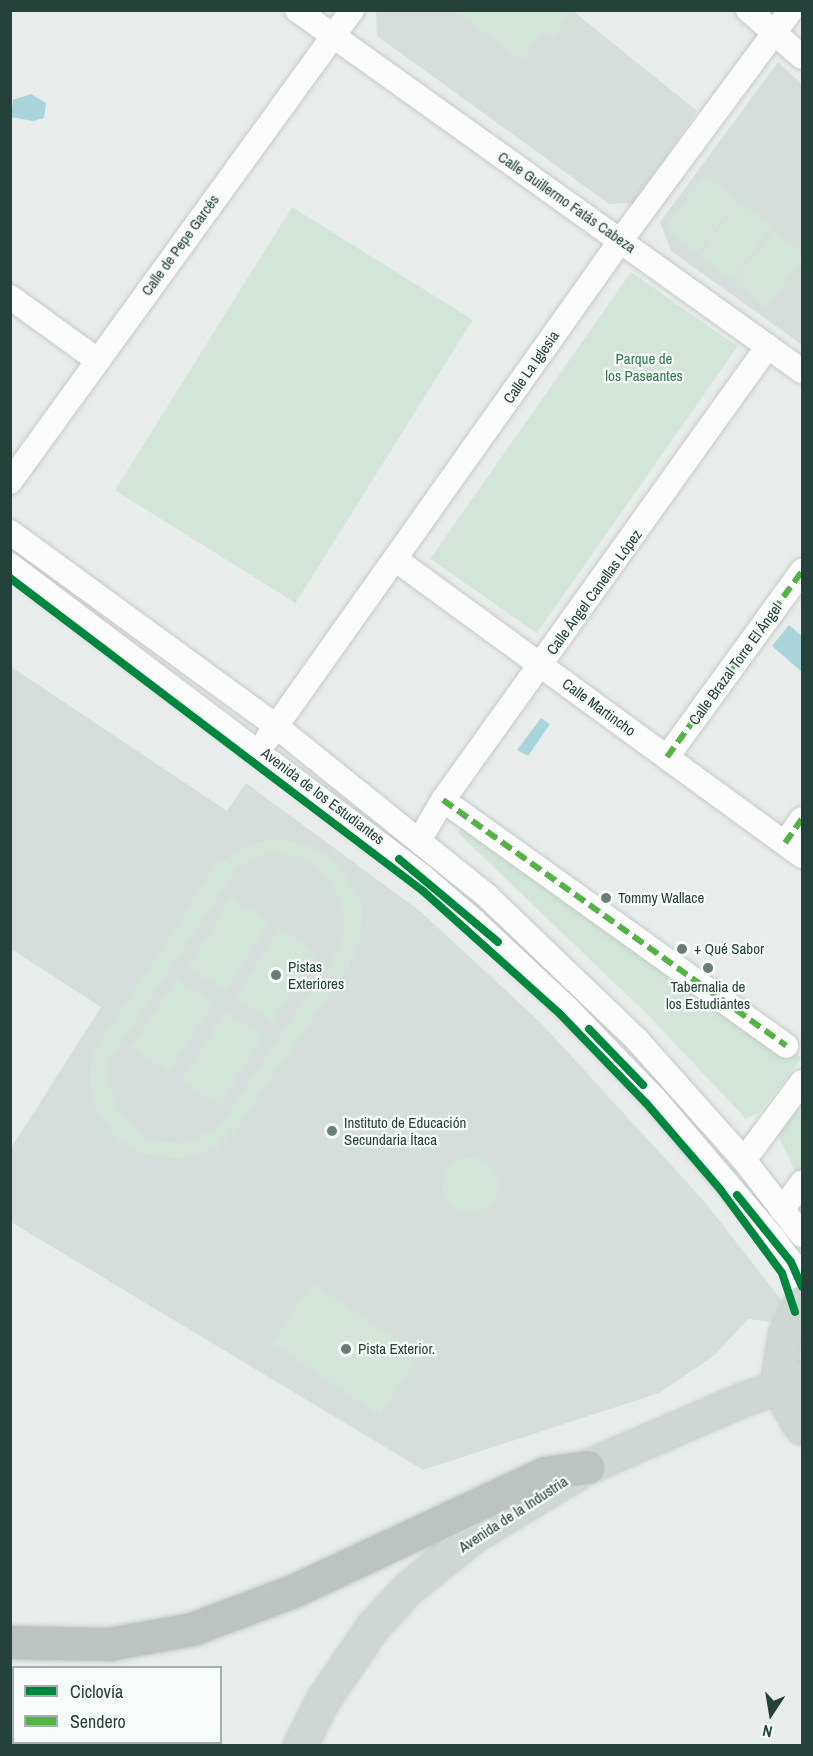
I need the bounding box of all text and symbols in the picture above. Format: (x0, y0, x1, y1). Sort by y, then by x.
street label: Calle Guillermo Fatás Cabeza (495, 148, 639, 256)
street label: Calle de Pepe Garcés (137, 191, 223, 299)
street label: Calle La Iglesia (499, 327, 563, 407)
park label: Parque de los Paseantes (605, 349, 683, 384)
street label: Calle Ángel Canellas López (542, 526, 646, 658)
street label: Calle Brazal Torre El Ángel (685, 599, 785, 729)
street label: Calle Martincho (559, 674, 639, 740)
street label: Avenida de los Estudiantes (258, 744, 388, 848)
place label: Tommy Wallace (618, 889, 704, 907)
marker: Tommy Wallace (599, 891, 613, 905)
place label: + Qué Sabor (694, 940, 764, 958)
marker: + Qué Sabor (675, 942, 689, 956)
place label: Pistas Exteriores (288, 957, 344, 992)
marker: Tabernalia de los Estudiantes (701, 961, 715, 975)
marker: Pistas Exteriores (269, 968, 283, 982)
place label: Tabernalia de los Estudiantes (666, 977, 750, 1012)
place label: Instituto de Educación Secundaria Ítaca (344, 1113, 466, 1148)
marker: Instituto de Educación Secundaria Ítaca (325, 1124, 339, 1138)
place label: Pista Exterior. (358, 1340, 435, 1358)
marker: Pista Exterior. (339, 1342, 353, 1356)
street label: Avenida de la Industria (455, 1472, 571, 1556)
legend (12, 1666, 222, 1744)
text: Ciclovía (70, 1679, 123, 1704)
north arrow (741, 1684, 801, 1744)
text: Sendero (70, 1709, 126, 1734)
text: N (760, 1720, 774, 1743)

